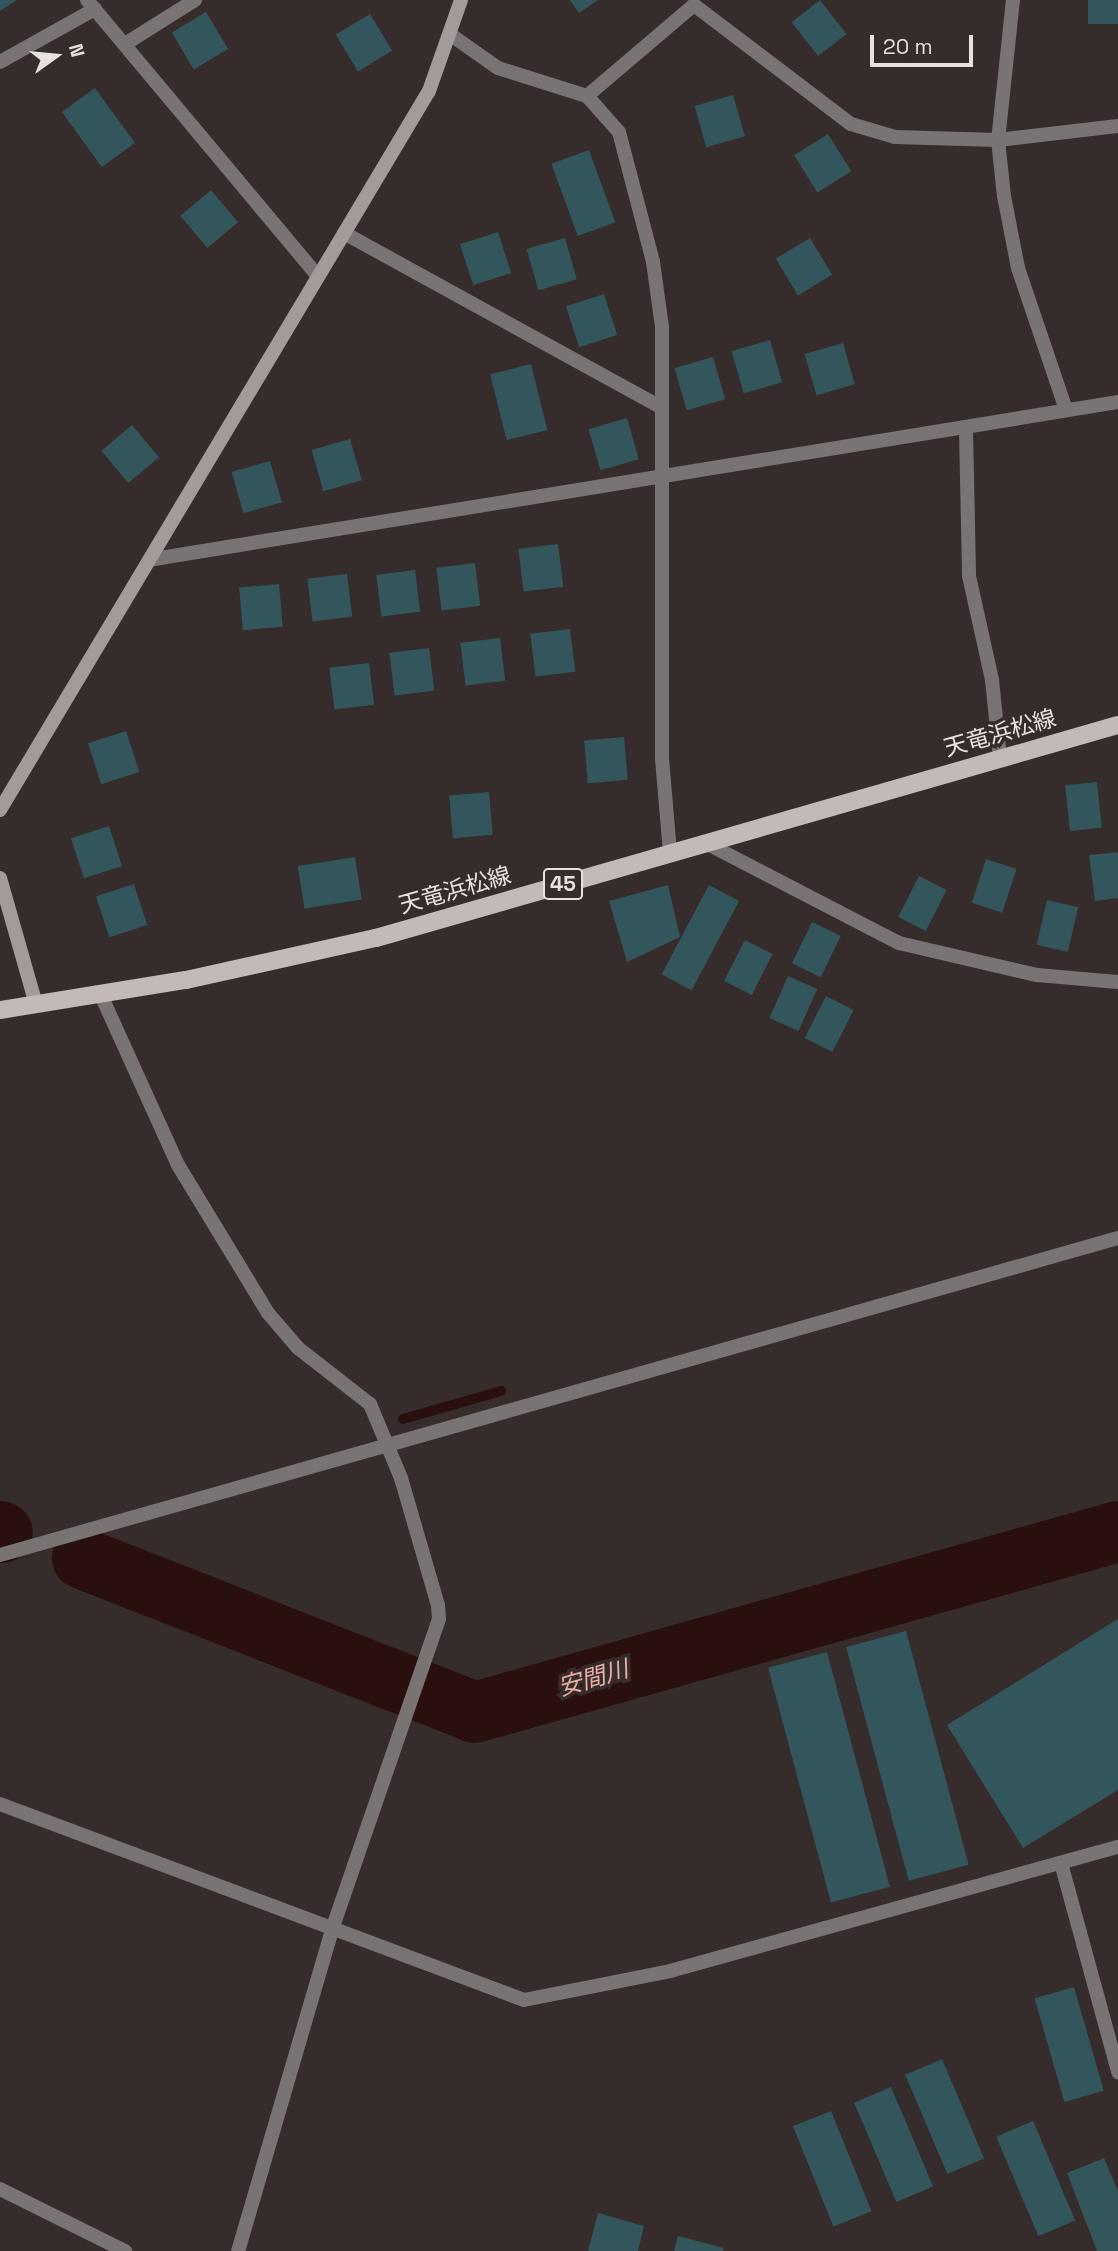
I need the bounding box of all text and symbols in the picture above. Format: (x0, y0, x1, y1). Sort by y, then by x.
north arrow (21, 21, 91, 91)
scale bar (873, 21, 976, 65)
text: 20 m (883, 33, 933, 60)
text: N (63, 41, 90, 60)
street label: 天竜浜松線 (941, 704, 1059, 762)
street label: 天竜浜松線 (396, 861, 514, 919)
road number: 45 (542, 866, 584, 902)
water label: 安間川 (554, 1654, 632, 1702)

